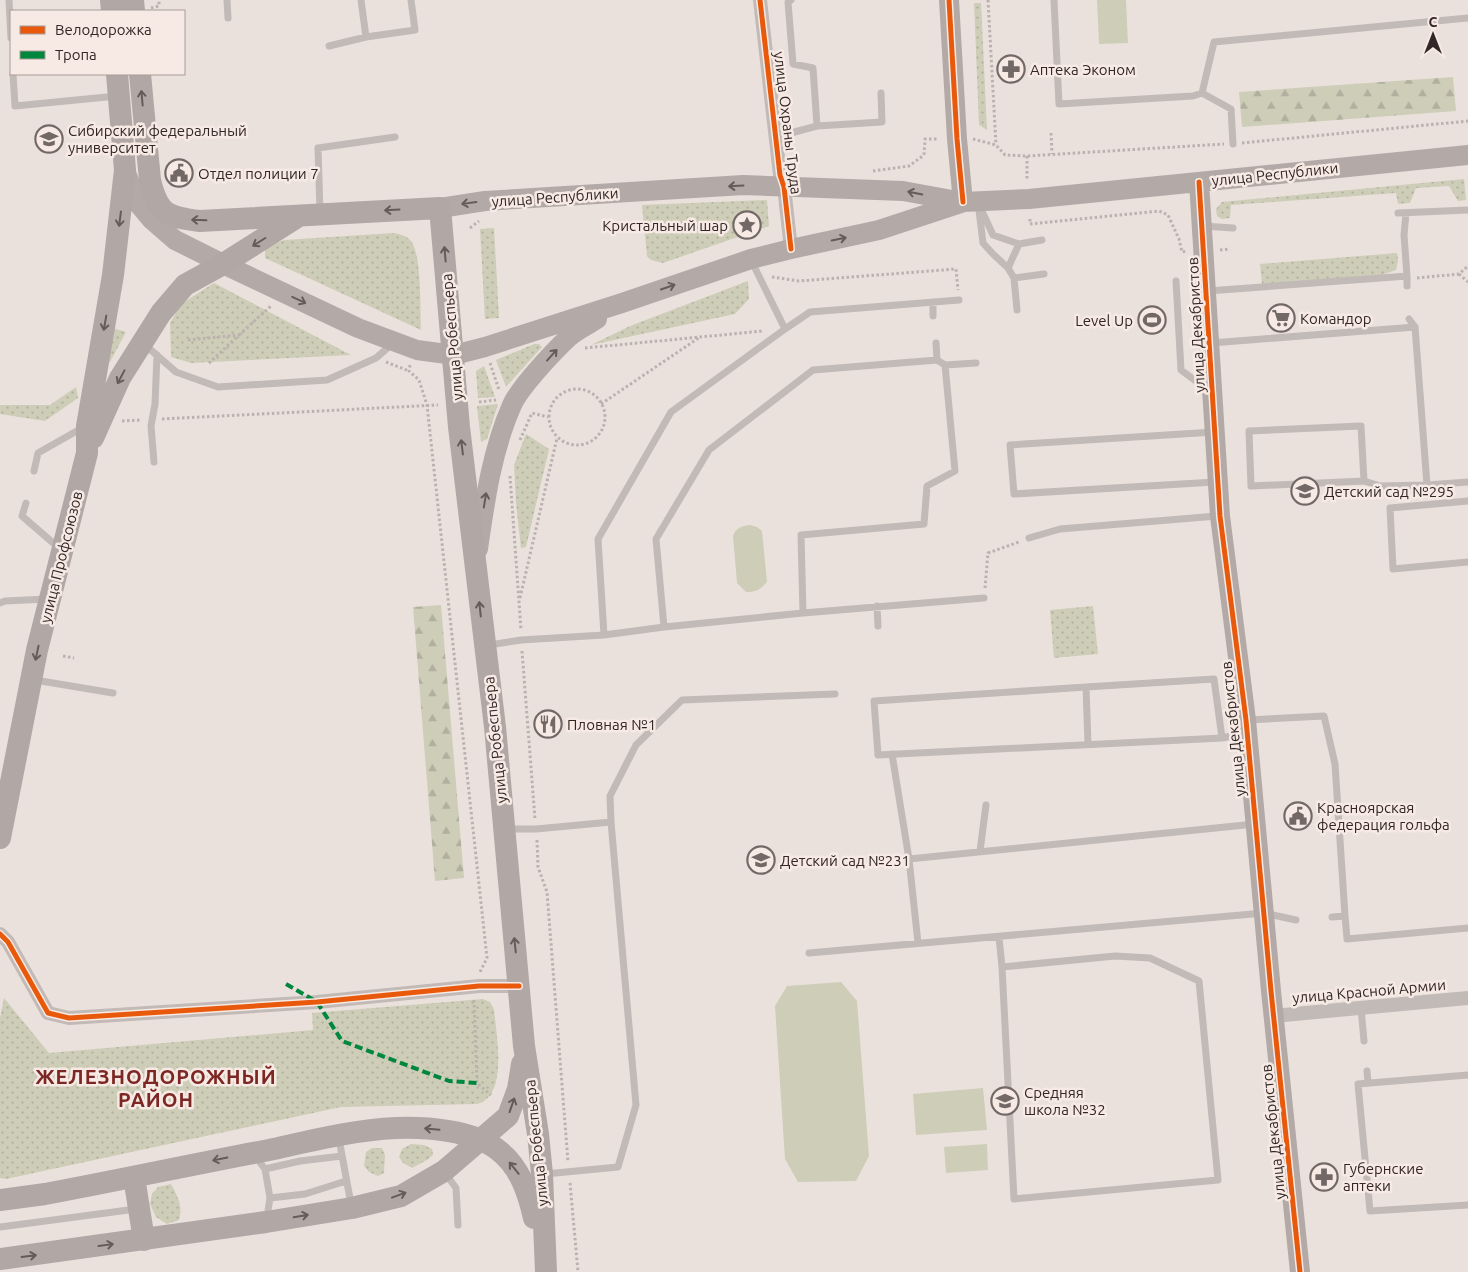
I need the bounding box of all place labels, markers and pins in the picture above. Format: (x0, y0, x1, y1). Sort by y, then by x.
pharmacy icon: Аптека Эконом (996, 54, 1026, 84)
place label: Аптека Эконом (1030, 61, 1136, 78)
place label: Сибирский федеральный университет (68, 122, 247, 156)
school or university icon: Сибирский федеральный университет (34, 124, 64, 154)
public building icon: Отдел полиции 7 (164, 158, 194, 188)
place label: Отдел полиции 7 (198, 165, 319, 182)
place icon: Кристальный шар (732, 210, 762, 240)
place label: Кристальный шар (602, 217, 728, 234)
supermarket icon: Командор (1266, 303, 1296, 333)
sports icon: Level Up (1137, 305, 1167, 335)
place label: Командор (1300, 310, 1371, 327)
place label: Level Up (1075, 312, 1133, 329)
school or university icon: Детский сад №295 (1290, 476, 1320, 506)
place label: Детский сад №295 (1324, 483, 1454, 500)
restaurant icon: Пловная №1 (533, 709, 563, 739)
place label: Пловная №1 (567, 716, 656, 733)
place label: Красноярская федерация гольфа (1317, 799, 1450, 833)
public building icon: Красноярская федерация гольфа (1283, 801, 1313, 831)
school or university icon: Детский сад №231 (746, 845, 776, 875)
place label: Детский сад №231 (780, 852, 910, 869)
place label: Средняя школа №32 (1024, 1084, 1106, 1118)
school or university icon: Средняя школа №32 (990, 1086, 1020, 1116)
place label: Губернские аптеки (1343, 1160, 1423, 1194)
pharmacy icon: Губернские аптеки (1309, 1162, 1339, 1192)

